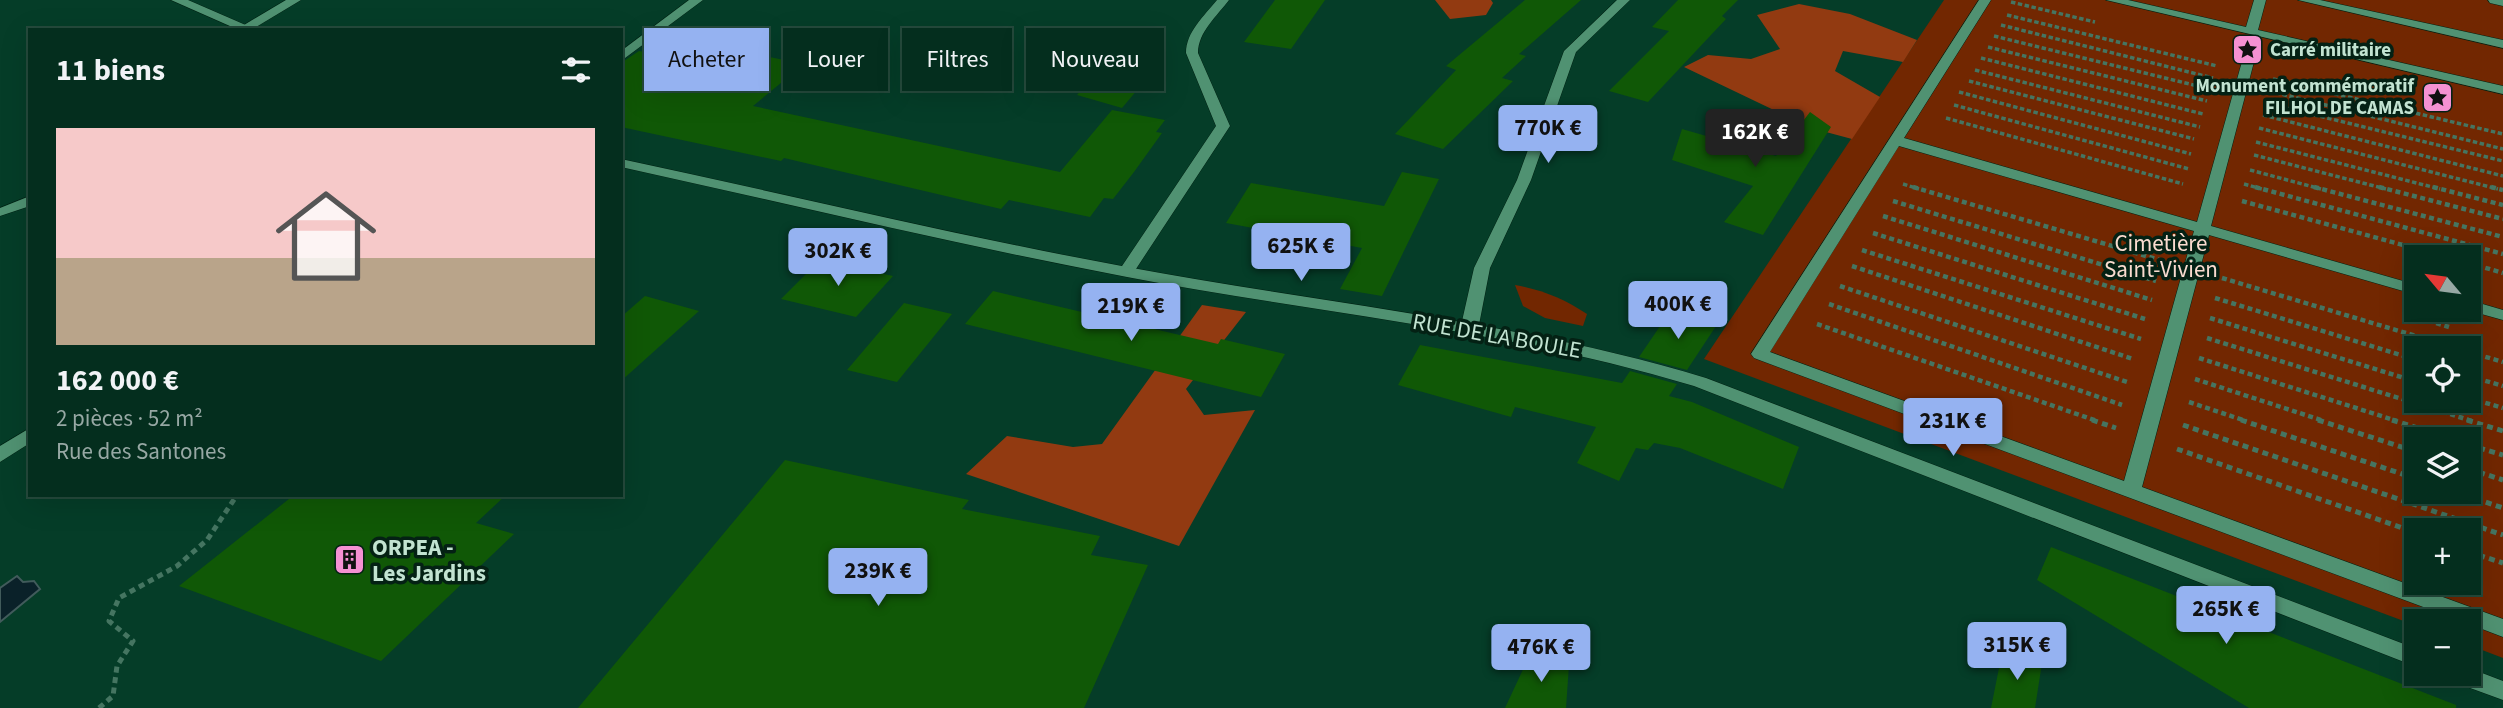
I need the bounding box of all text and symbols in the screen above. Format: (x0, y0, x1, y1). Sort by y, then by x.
chip: Acheter (644, 28, 769, 91)
chip: Louer (783, 28, 888, 91)
chip: Filtres (902, 28, 1012, 91)
chip: Nouveau (1026, 28, 1164, 91)
place icon: Carré militaire (2230, 33, 2264, 67)
place label: Carré militaire (2270, 37, 2391, 64)
text: 11 biens (56, 49, 165, 92)
icon: filters (557, 51, 595, 89)
place label: Monument commémoratif FILHOL DE CAMAS (2195, 73, 2416, 122)
place icon: Monument commémoratif FILHOL DE CAMAS (2420, 80, 2454, 114)
pin: 770K € (1491, 106, 1605, 165)
pin: 162K € (1698, 110, 1812, 169)
text: 770K € (1514, 111, 1582, 144)
text: 162K € (1721, 115, 1789, 148)
icon: home (263, 173, 389, 299)
pin: 625K € (1244, 224, 1358, 283)
park label: Cimetière Saint-Vivien (2104, 227, 2218, 286)
pin: 302K € (781, 229, 895, 288)
text: 625K € (1267, 229, 1335, 262)
text: 302K € (804, 234, 872, 267)
north arrow (2404, 245, 2482, 322)
map controls (2404, 245, 2481, 686)
pin: 400K € (1621, 282, 1735, 341)
pin: 219K € (1074, 284, 1188, 343)
text: 400K € (1644, 287, 1712, 320)
text: 219K € (1097, 289, 1165, 322)
street label: RUE DE LA BOULE (1410, 305, 1584, 367)
button: locate (2404, 336, 2481, 413)
text: 162 000 € (56, 359, 179, 402)
pin: 231K € (1896, 398, 2010, 458)
text: 2 pièces · 52 m² (56, 402, 203, 435)
text: 231K € (1919, 404, 1987, 437)
button: layers (2404, 427, 2481, 504)
text: Rue des Santones (56, 435, 226, 468)
button: + (2404, 518, 2481, 595)
place label: ORPEA - Les Jardins (372, 531, 486, 590)
building icon: ORPEA - Les Jardins (332, 543, 366, 577)
pin: 239K € (821, 548, 935, 608)
text: 239K € (844, 554, 912, 587)
pin: 265K € (2169, 586, 2283, 646)
text: 265K € (2192, 592, 2260, 625)
button: − (2404, 609, 2481, 686)
pin: 315K € (1960, 622, 2074, 682)
pin: 476K € (1484, 624, 1598, 684)
text: 315K € (1983, 628, 2051, 661)
text: 476K € (1507, 630, 1575, 663)

